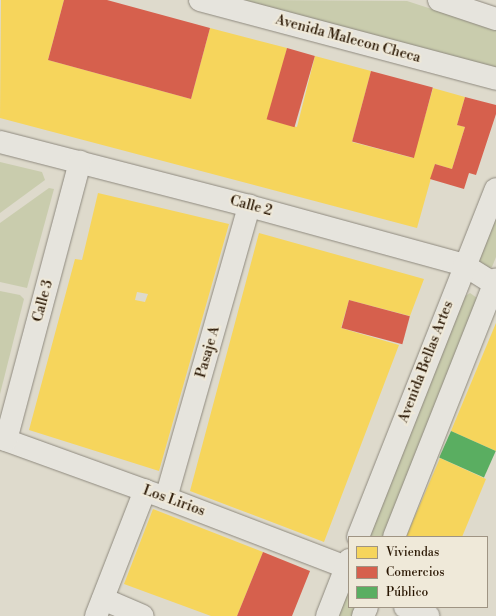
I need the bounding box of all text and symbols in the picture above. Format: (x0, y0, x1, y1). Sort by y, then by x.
street label: Avenida Malecon Checa (274, 12, 422, 66)
street label: Calle 2 (228, 192, 274, 220)
street label: Calle 3 (29, 278, 57, 324)
street label: Avenida Bellas Artes (395, 299, 457, 425)
street label: Pasaje A (193, 324, 223, 380)
street label: Los Lirios (141, 482, 207, 520)
legend (348, 536, 488, 608)
text: Viviendas (386, 545, 439, 560)
text: Comercios (386, 565, 445, 580)
text: Público (386, 585, 428, 600)

